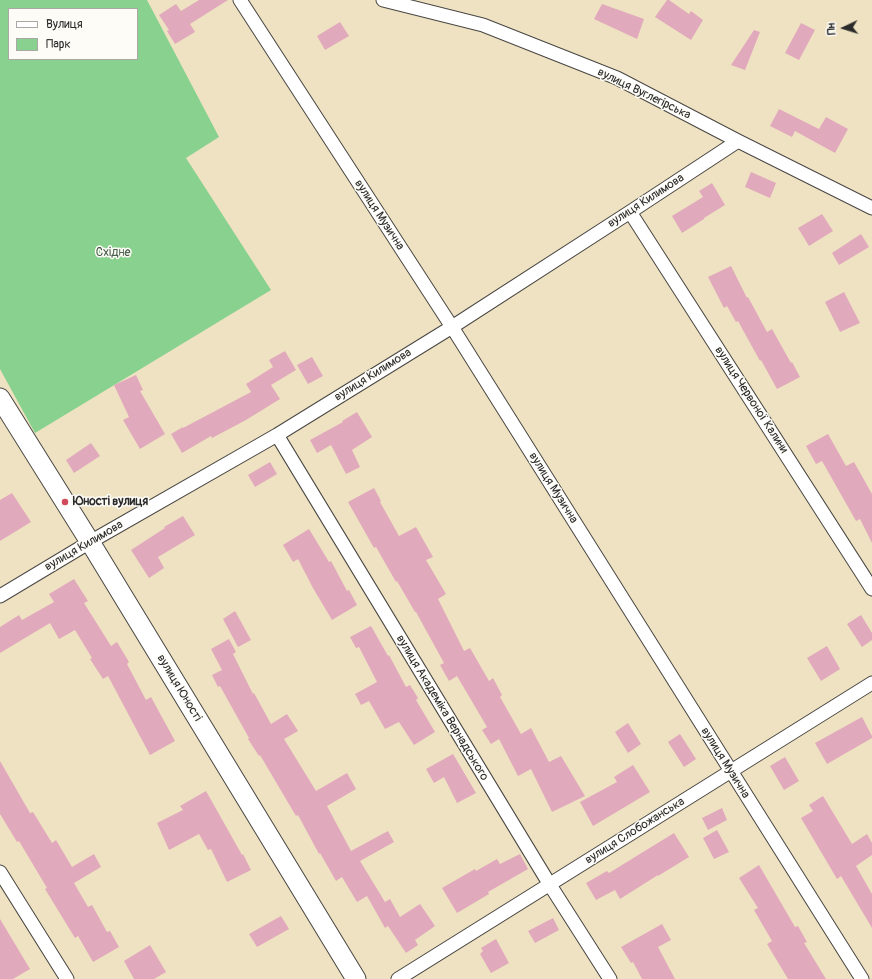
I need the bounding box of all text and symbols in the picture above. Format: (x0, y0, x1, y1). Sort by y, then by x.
legend (8, 8, 138, 60)
north arrow (824, 8, 864, 48)
text: Вулиця (46, 17, 83, 32)
text: Пн (825, 22, 838, 35)
text: Парк (46, 37, 71, 52)
street label: вулиця Вуглегірська (595, 65, 693, 123)
street label: вулиця Килимова (605, 171, 687, 231)
street label: вулиця Музична (351, 177, 407, 253)
park label: Східне (96, 246, 130, 260)
street label: вулиця Червоної Калини (711, 344, 791, 456)
street label: вулиця Килимова (332, 346, 414, 404)
street label: вулиця Музична (525, 450, 581, 526)
place label: Юності вулиця (73, 495, 148, 509)
marker: Юності вулиця (60, 497, 70, 507)
street label: вулиця Килимова (42, 518, 126, 574)
street label: вулиця Академіка Вернадського (393, 633, 491, 783)
street label: вулиця Юності (153, 652, 205, 724)
street label: вулиця Музична (697, 725, 753, 801)
street label: вулиця Слобожанська (583, 795, 687, 867)

